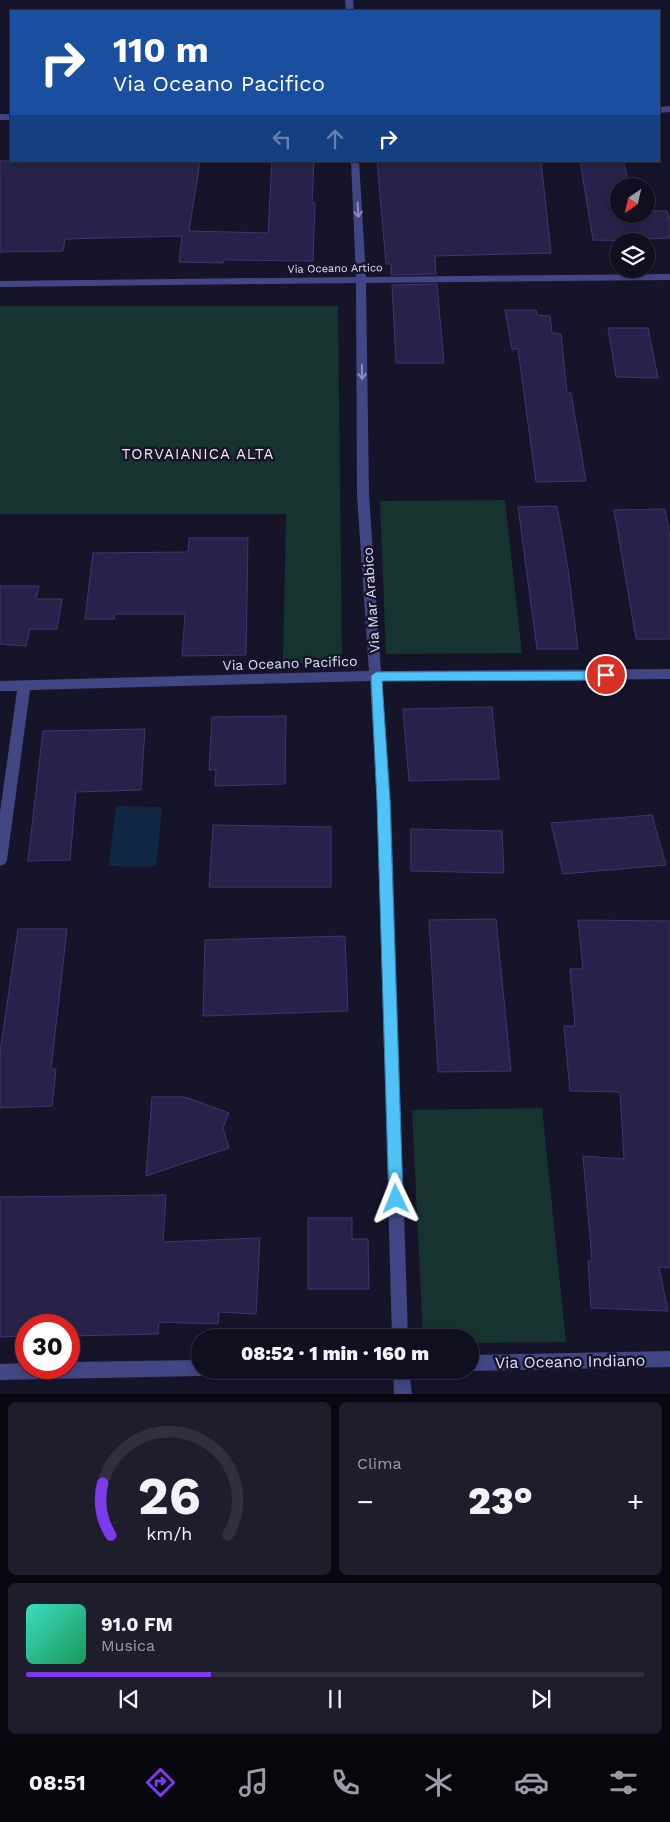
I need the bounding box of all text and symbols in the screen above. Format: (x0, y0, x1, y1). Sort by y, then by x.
text: 110 m (113, 29, 209, 71)
icon: right (30, 30, 95, 95)
text: Via Oceano Pacifico (113, 71, 325, 96)
icon: left (268, 125, 296, 153)
icon: ahead (321, 125, 349, 153)
icon: right (374, 125, 402, 153)
north arrow (610, 178, 655, 222)
map controls (610, 178, 655, 278)
one-way arrow (353, 202, 362, 218)
button: layers (610, 233, 655, 278)
street label: Via Oceano Artico (287, 261, 383, 276)
one-way arrow (357, 364, 367, 380)
district label: TORVAIANICA ALTA (122, 445, 274, 463)
street label: Via Mar Arabico (359, 547, 383, 653)
street label: Via Oceano Pacifico (222, 653, 358, 673)
pin (585, 654, 627, 696)
icon: arrive (592, 661, 620, 689)
position arrow (369, 1172, 421, 1224)
speed limit sign: 30 (15, 1314, 80, 1379)
text: 08:52 · 1 min · 160 m (241, 1342, 429, 1365)
street label: Via Oceano Indiano (495, 1351, 645, 1372)
text: Clima (357, 1454, 401, 1473)
text: 26 (138, 1466, 201, 1527)
text: 23° (468, 1479, 533, 1523)
text: − (357, 1485, 374, 1518)
text: + (627, 1485, 644, 1518)
text: km/h (146, 1523, 193, 1544)
text: 91.0 FM (101, 1613, 173, 1636)
text: Musica (101, 1636, 155, 1655)
icon: previous (115, 1685, 143, 1713)
icon: pause (321, 1685, 349, 1713)
icon: next (527, 1685, 555, 1713)
icon: directions (143, 1765, 178, 1800)
icon: music (236, 1765, 271, 1800)
icon: phone (328, 1765, 363, 1800)
icon: climate (421, 1765, 456, 1800)
icon: car (514, 1765, 549, 1800)
icon: filters (606, 1765, 641, 1800)
text: 08:51 (29, 1770, 86, 1795)

